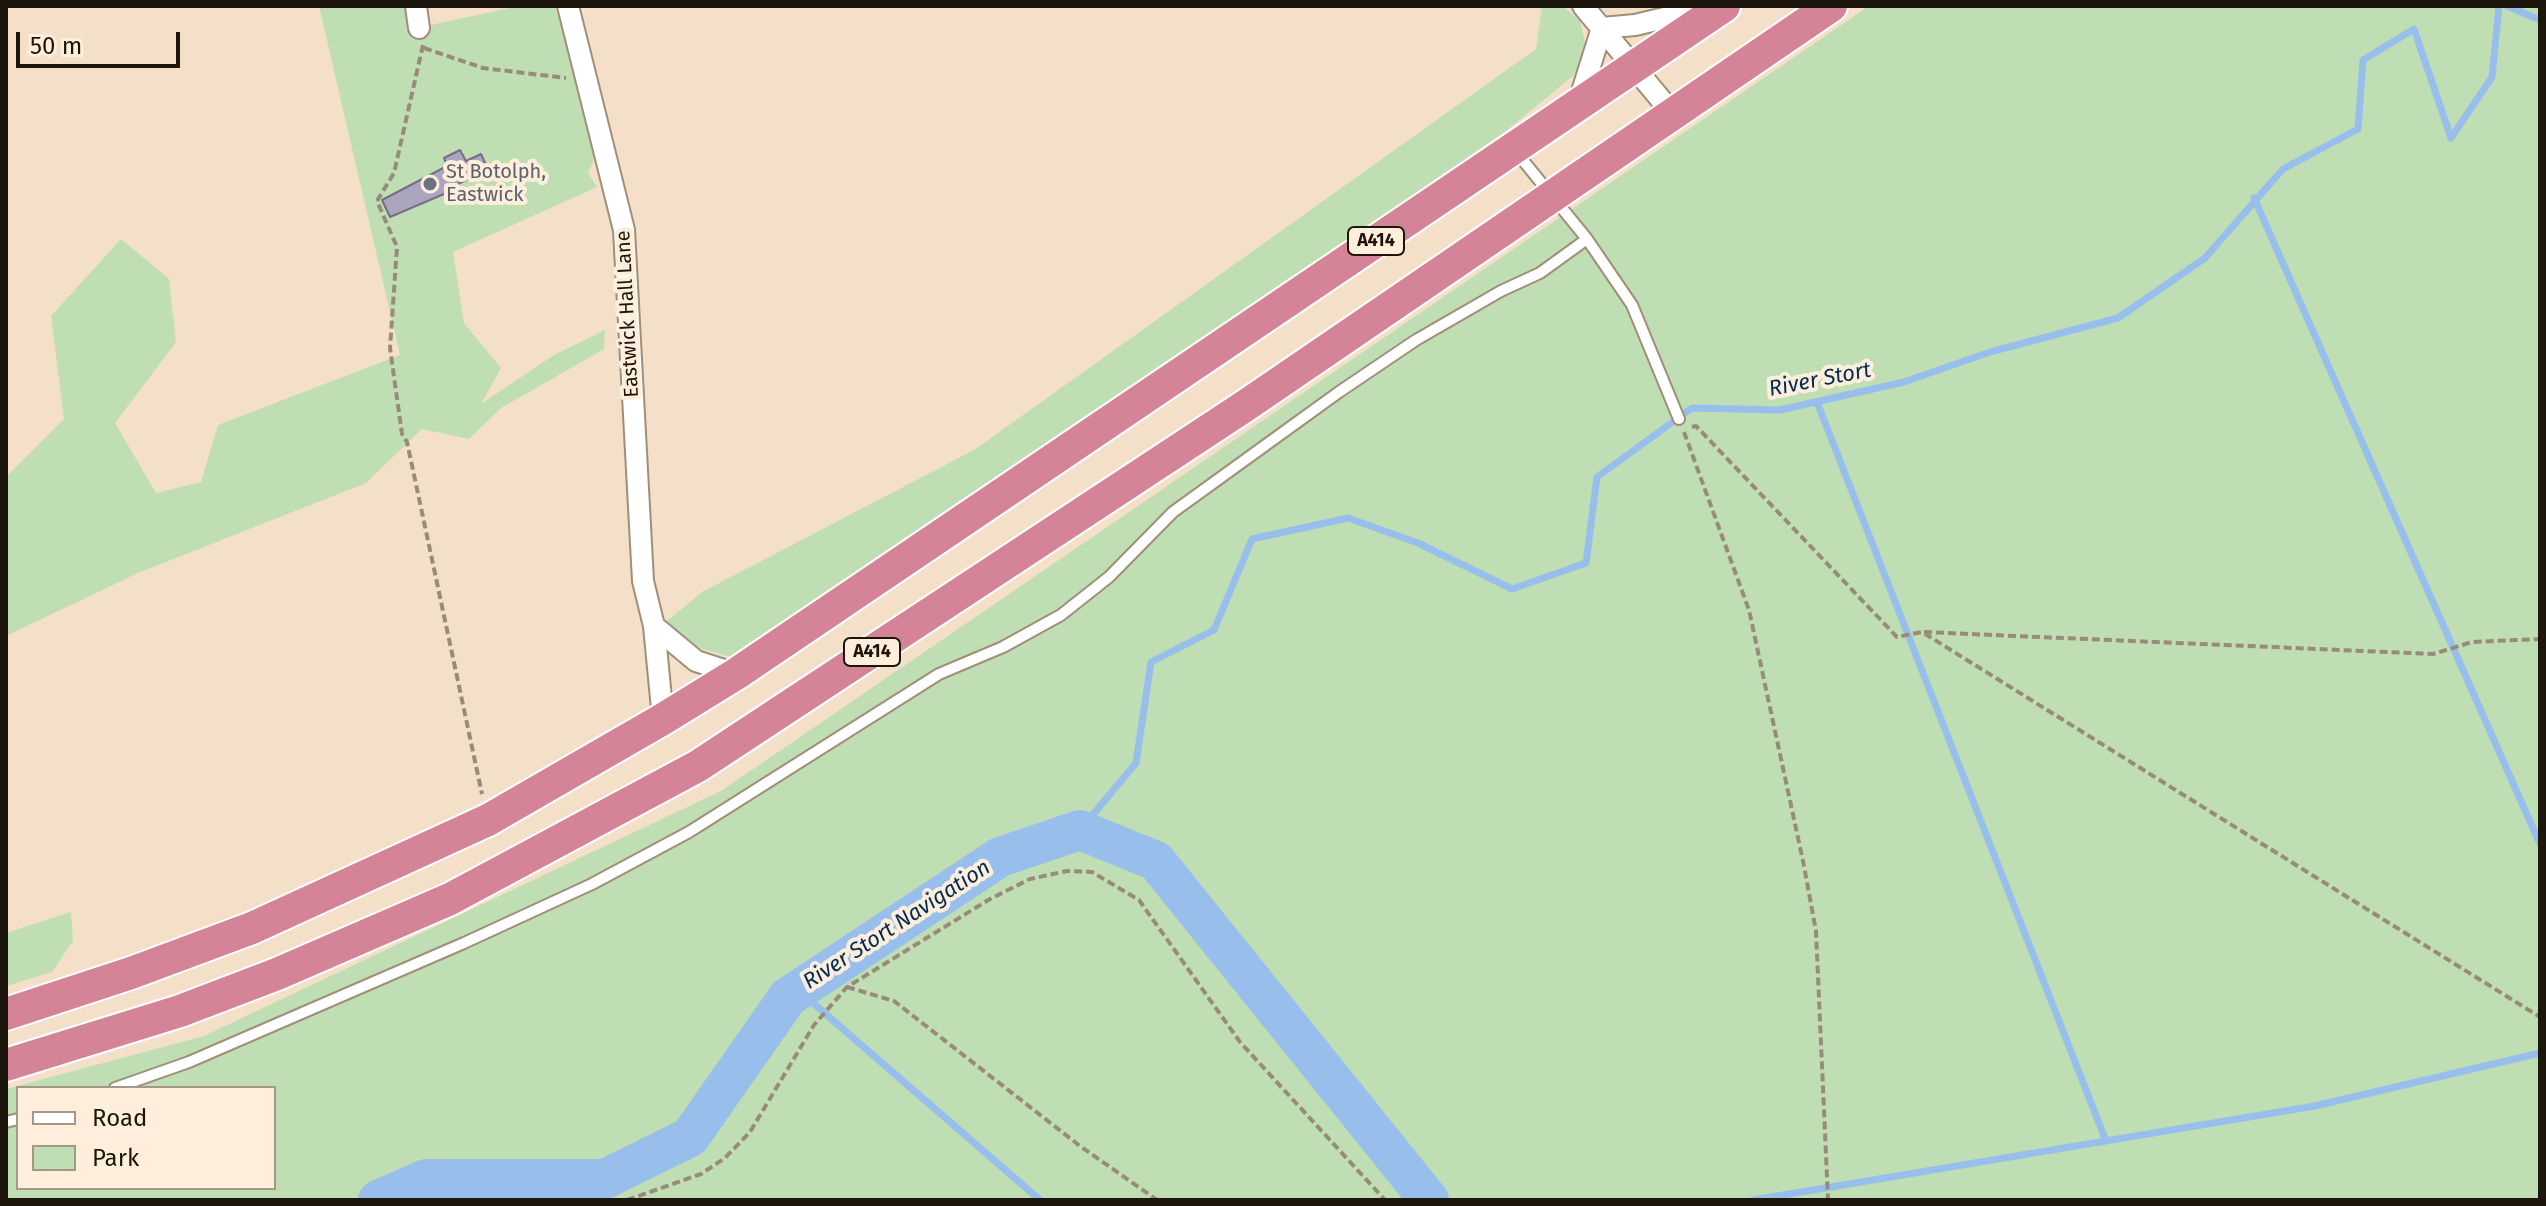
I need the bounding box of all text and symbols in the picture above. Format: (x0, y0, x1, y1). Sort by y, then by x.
scale bar (20, 16, 184, 66)
text: 50 m (30, 32, 82, 60)
place label: St Botolph, Eastwick (446, 160, 546, 207)
marker: St Botolph, Eastwick (421, 175, 439, 193)
road number: A414 (1348, 227, 1404, 255)
street label: Eastwick Hall Lane (612, 230, 644, 398)
water label: River Stort (1767, 357, 1873, 403)
road number: A414 (844, 638, 900, 666)
water label: River Stort Navigation (798, 855, 996, 995)
legend (16, 1086, 276, 1190)
text: Road (92, 1104, 147, 1132)
text: Park (92, 1144, 139, 1172)

